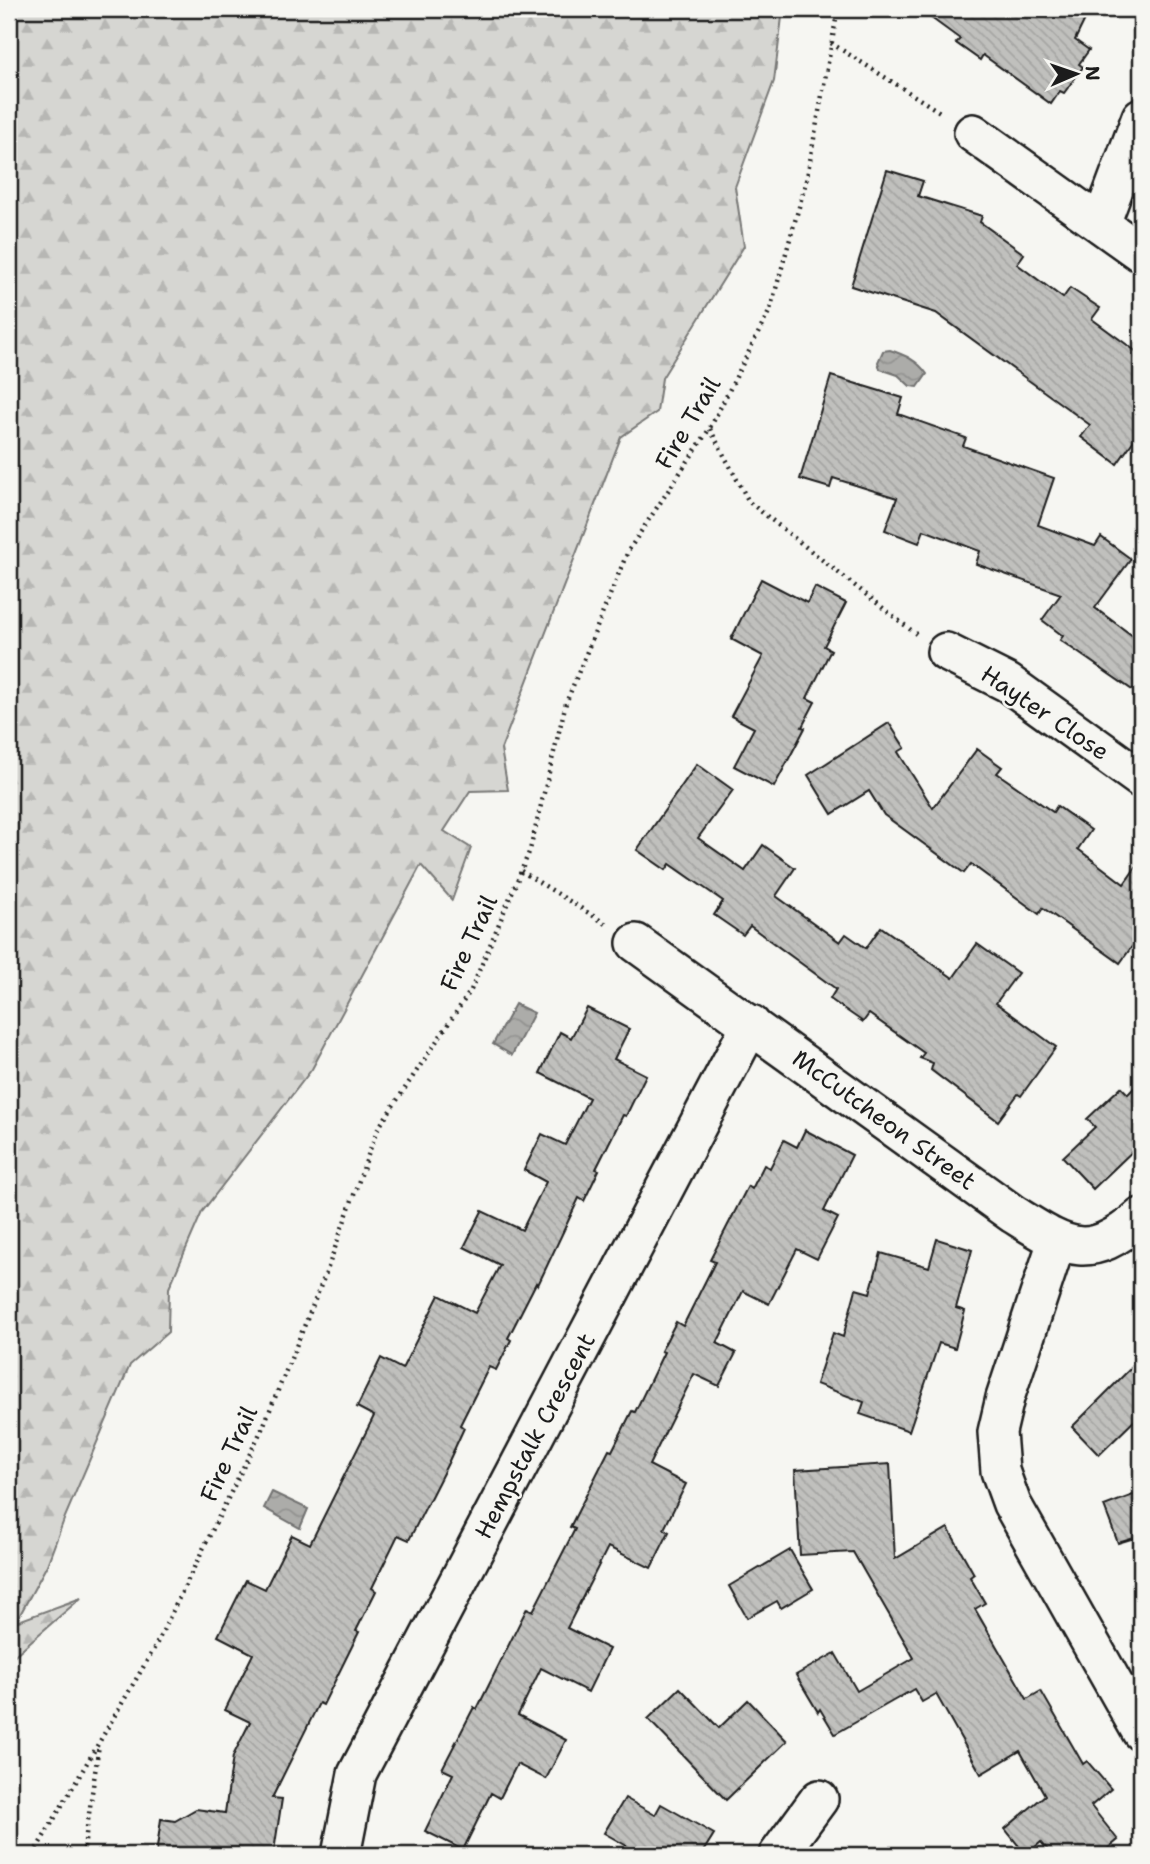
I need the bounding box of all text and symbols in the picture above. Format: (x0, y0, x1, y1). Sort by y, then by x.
north arrow (1042, 38, 1112, 108)
text: N (1080, 65, 1105, 81)
street label: Fire Trail (648, 370, 729, 475)
street label: Hayter Close (974, 658, 1116, 768)
street label: Fire Trail (433, 889, 505, 996)
street label: McCutcheon Street (786, 1043, 982, 1197)
street label: Hempstalk Crescent (467, 1328, 603, 1544)
street label: Fire Trail (193, 1400, 265, 1507)

